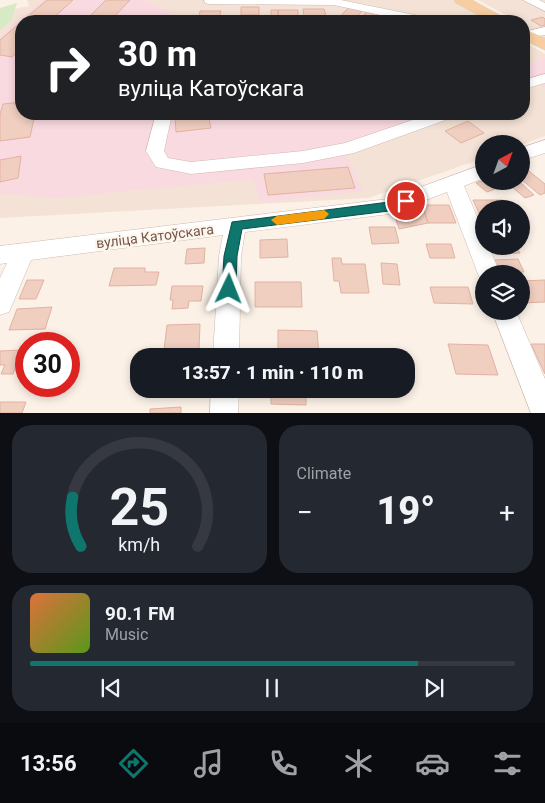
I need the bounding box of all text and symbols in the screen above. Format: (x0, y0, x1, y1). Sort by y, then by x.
text: 30 m (118, 34, 197, 75)
icon: right (35, 35, 100, 100)
text: вуліца Катоўскага (118, 76, 304, 101)
north arrow (475, 135, 530, 190)
map controls (475, 135, 530, 320)
pin (385, 180, 427, 222)
icon: arrive (392, 187, 420, 215)
button: sound (475, 200, 530, 255)
street label: вуліца Катоўскага (95, 221, 215, 251)
position arrow (202, 262, 254, 314)
button: layers (475, 265, 530, 320)
speed limit sign: 30 (15, 332, 80, 397)
text: 13:57 · 1 min · 110 m (181, 361, 364, 384)
text: Climate (297, 464, 351, 483)
text: 25 (109, 477, 169, 538)
text: 19° (376, 489, 435, 533)
text: − (297, 496, 313, 529)
text: + (499, 496, 515, 529)
text: km/h (118, 534, 160, 555)
text: 90.1 FM (105, 602, 175, 625)
text: Music (105, 625, 148, 644)
icon: previous (97, 674, 125, 702)
icon: pause (258, 674, 286, 702)
icon: next (420, 674, 448, 702)
icon: directions (116, 746, 151, 781)
icon: music (191, 746, 226, 781)
icon: phone (266, 746, 301, 781)
icon: climate (341, 746, 376, 781)
icon: car (415, 746, 450, 781)
icon: filters (490, 746, 525, 781)
text: 13:56 (20, 751, 77, 776)

